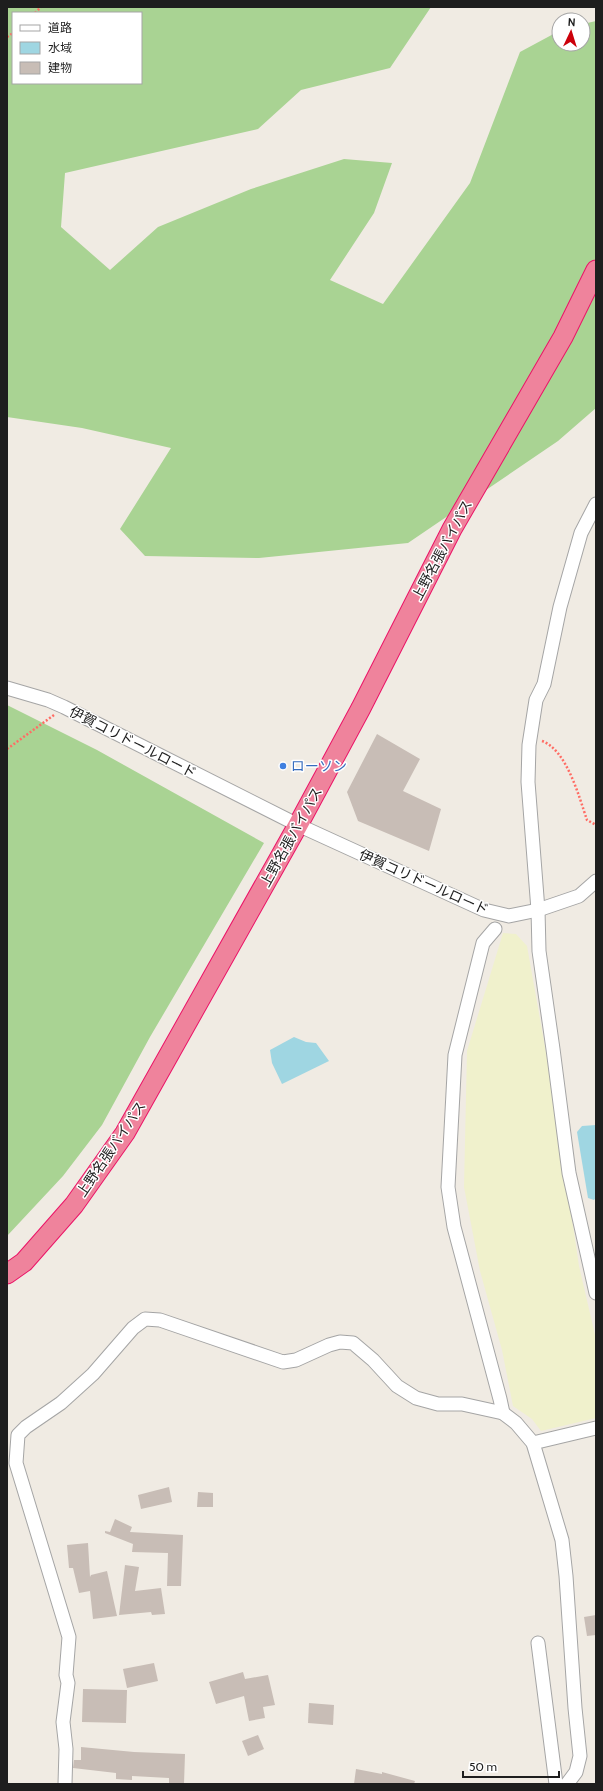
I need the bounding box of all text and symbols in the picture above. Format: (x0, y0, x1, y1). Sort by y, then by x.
legend (12, 12, 142, 84)
north arrow (551, 12, 591, 52)
text: N (567, 15, 576, 29)
text: 道路 (48, 20, 72, 35)
text: 水域 (48, 40, 72, 55)
text: 建物 (48, 60, 72, 75)
street label: 上野名張バイパス (408, 496, 476, 604)
street label: 伊賀コリドールロード (67, 702, 199, 782)
place label: ローソン (291, 757, 347, 775)
marker: ローソン (278, 761, 288, 771)
street label: 上野名張バイパス (256, 784, 326, 890)
street label: 伊賀コリドールロード (356, 845, 492, 919)
street label: 上野名張バイパス (72, 1098, 150, 1200)
scale bar (463, 1753, 559, 1779)
text: 50 m (469, 1759, 497, 1774)

